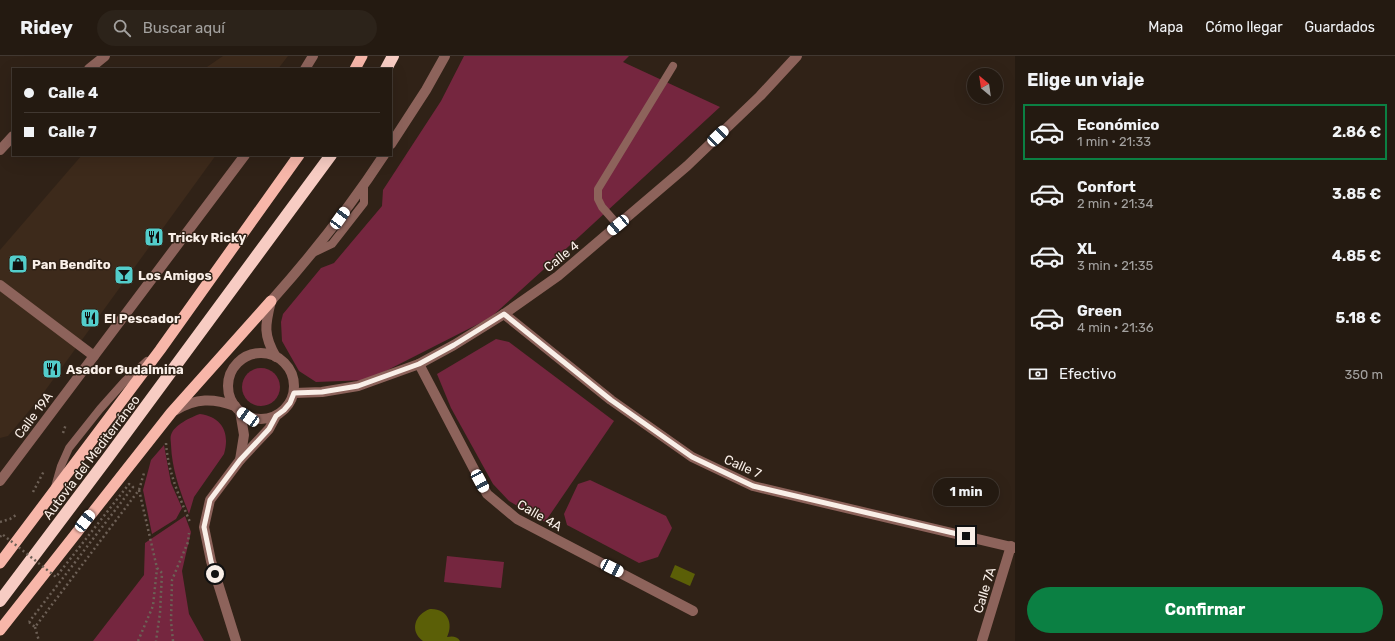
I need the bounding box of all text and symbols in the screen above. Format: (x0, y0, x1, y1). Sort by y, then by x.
search box (97, 10, 377, 46)
text: Ridey (20, 16, 73, 39)
icon: search (111, 17, 133, 39)
text: Buscar aquí (143, 19, 225, 37)
text: Mapa (1148, 19, 1183, 36)
text: Cómo llegar (1205, 19, 1283, 36)
text: Guardados (1305, 19, 1375, 36)
north arrow (967, 68, 1003, 104)
map controls (967, 68, 1003, 104)
text: Elige un viaje (1027, 69, 1144, 91)
text: Calle 4 (48, 84, 98, 102)
icon: car (1029, 114, 1065, 150)
text: Económico (1077, 116, 1159, 134)
text: Calle 7 (48, 123, 97, 141)
car (705, 123, 731, 149)
text: 2.86 € (1332, 123, 1381, 141)
text: 1 min · 21:33 (1077, 134, 1151, 149)
icon: car (1029, 176, 1065, 212)
text: Confort (1077, 178, 1136, 196)
text: 3.85 € (1332, 185, 1381, 203)
text: 2 min · 21:34 (1077, 196, 1153, 211)
car (328, 205, 352, 231)
car (605, 213, 631, 237)
restaurant icon: Tricky Ricky (143, 226, 165, 248)
place label: Tricky Ricky (168, 230, 247, 245)
street label: Calle 4 (541, 238, 582, 275)
icon: car (1029, 238, 1065, 274)
text: XL (1077, 240, 1096, 258)
text: 4.85 € (1332, 247, 1381, 265)
shop icon: Pan Bendito (7, 253, 29, 275)
place label: Pan Bendito (32, 257, 111, 272)
text: 3 min · 21:35 (1077, 258, 1153, 273)
bar icon: Los Amigos (113, 264, 135, 286)
place label: Los Amigos (138, 268, 212, 283)
icon: car (1029, 300, 1065, 336)
text: Green (1077, 302, 1122, 320)
restaurant icon: El Pescador (79, 307, 101, 329)
text: 5.18 € (1336, 309, 1381, 327)
place label: El Pescador (104, 311, 180, 326)
text: 4 min · 21:36 (1077, 320, 1154, 335)
restaurant icon: Asador Gudalmina (41, 358, 63, 380)
place label: Asador Gudalmina (66, 362, 184, 377)
icon: cash (1027, 363, 1049, 385)
text: Efectivo (1059, 365, 1116, 383)
text: 350 m (1344, 367, 1383, 382)
street label: Calle 19A (11, 389, 56, 441)
street label: Autovía del Mediterráneo (40, 392, 143, 522)
car (235, 405, 261, 429)
street label: Calle 7 (722, 452, 764, 481)
car (469, 468, 491, 494)
callout: 1 min (933, 478, 999, 506)
text: 1 min (949, 484, 983, 499)
street label: Calle 4A (515, 497, 565, 534)
car (73, 508, 97, 534)
route end (957, 527, 975, 545)
car (599, 557, 625, 579)
route start (206, 565, 224, 583)
street label: Calle 7A (970, 565, 999, 615)
button: Confirmar (1027, 587, 1383, 633)

